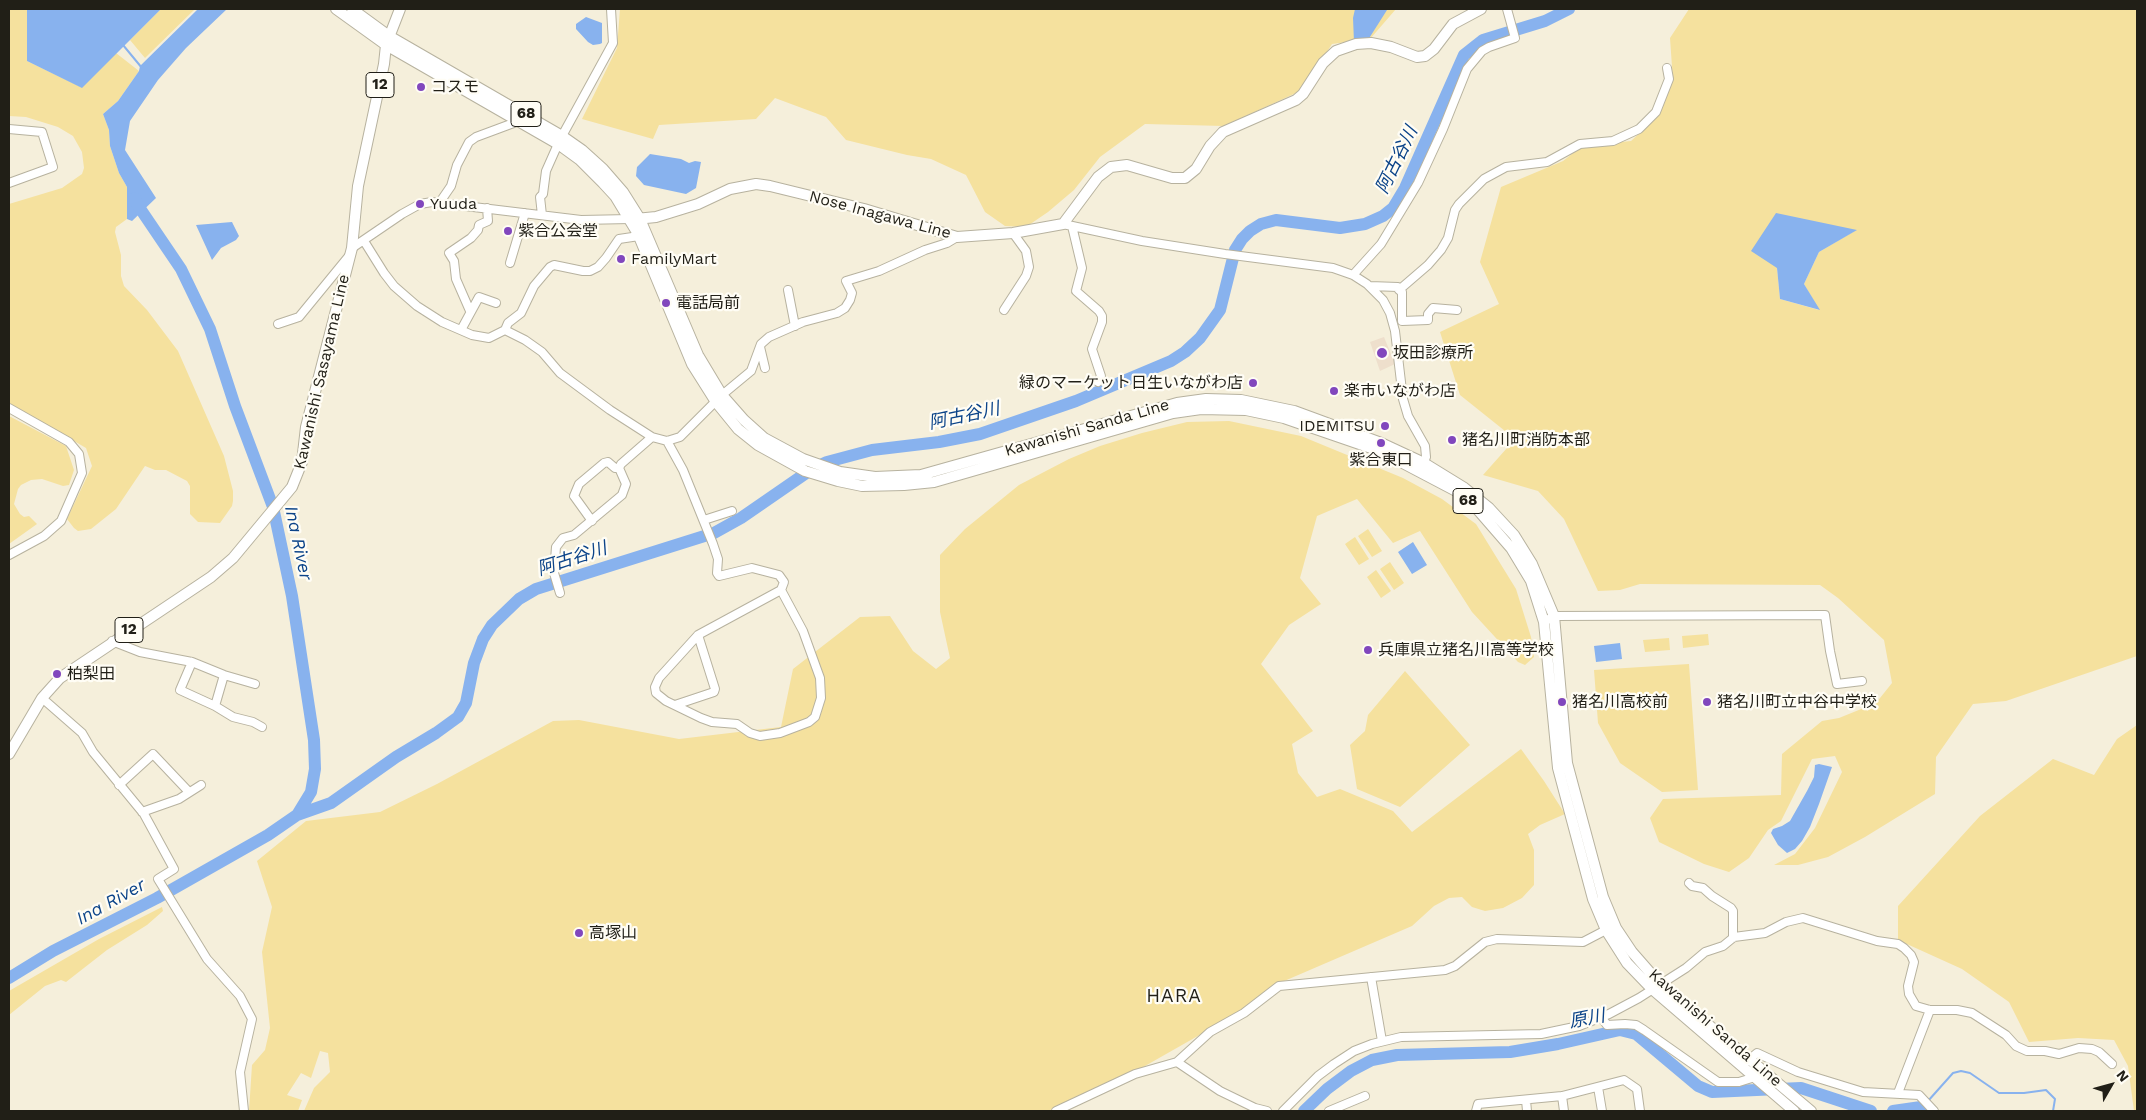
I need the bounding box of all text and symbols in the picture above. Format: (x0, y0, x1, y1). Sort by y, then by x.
road number: 12 (366, 72, 394, 98)
place label: コスモ (431, 77, 479, 97)
marker: コスモ (415, 81, 427, 93)
road number: 68 (511, 102, 541, 126)
water label: 阿古谷川 (1372, 123, 1422, 197)
street label: Nose Inagawa Line (807, 187, 953, 243)
place label: Yuuda (430, 194, 477, 214)
marker: Yuuda (414, 198, 426, 210)
place label: 紫合公会堂 (518, 221, 598, 241)
marker: 紫合公会堂 (502, 225, 514, 237)
place label: FamilyMart (631, 249, 717, 269)
marker: FamilyMart (615, 253, 627, 265)
street label: Kawanishi Sasayama Line (290, 273, 354, 471)
place label: 電話局前 (676, 293, 740, 313)
marker: 電話局前 (660, 297, 672, 309)
place label: 坂田診療所 (1393, 343, 1473, 363)
marker: 坂田診療所 (1375, 346, 1389, 360)
place label: 緑のマーケット日生いながわ店 (1019, 373, 1243, 393)
marker: 緑のマーケット日生いながわ店 (1247, 377, 1259, 389)
place label: 楽市いながわ店 (1344, 381, 1456, 401)
marker: 楽市いながわ店 (1328, 385, 1340, 397)
street label: Kawanishi Sanda Line (1003, 395, 1171, 461)
water label: 阿古谷川 (927, 398, 1001, 434)
place label: IDEMITSU (1299, 416, 1375, 436)
marker: IDEMITSU (1379, 420, 1391, 432)
place label: 猪名川町消防本部 (1462, 430, 1590, 450)
marker: 猪名川町消防本部 (1446, 434, 1458, 446)
marker: 紫合東口 (1375, 437, 1387, 449)
place label: 紫合東口 (1349, 450, 1413, 470)
road number: 68 (1453, 488, 1483, 514)
water label: Ina River (280, 504, 316, 582)
water label: 阿古谷川 (534, 538, 610, 580)
road number: 12 (115, 618, 143, 642)
place label: 兵庫県立猪名川高等学校 (1378, 640, 1554, 660)
marker: 兵庫県立猪名川高等学校 (1362, 644, 1374, 656)
place label: 柏梨田 (67, 664, 115, 684)
marker: 柏梨田 (51, 668, 63, 680)
place label: 猪名川高校前 (1572, 692, 1668, 712)
place label: 猪名川町立中谷中学校 (1717, 692, 1877, 712)
marker: 猪名川高校前 (1556, 696, 1568, 708)
marker: 猪名川町立中谷中学校 (1701, 696, 1713, 708)
water label: Ina River (73, 874, 149, 930)
place label: 高塚山 (589, 923, 637, 943)
marker: 高塚山 (573, 927, 585, 939)
street label: Kawanishi Sanda Line (1644, 965, 1786, 1091)
district label: HARA (1146, 985, 1202, 1007)
water label: 原川 (1567, 1005, 1607, 1033)
north arrow (2086, 1060, 2136, 1110)
text: N (2113, 1067, 2132, 1085)

